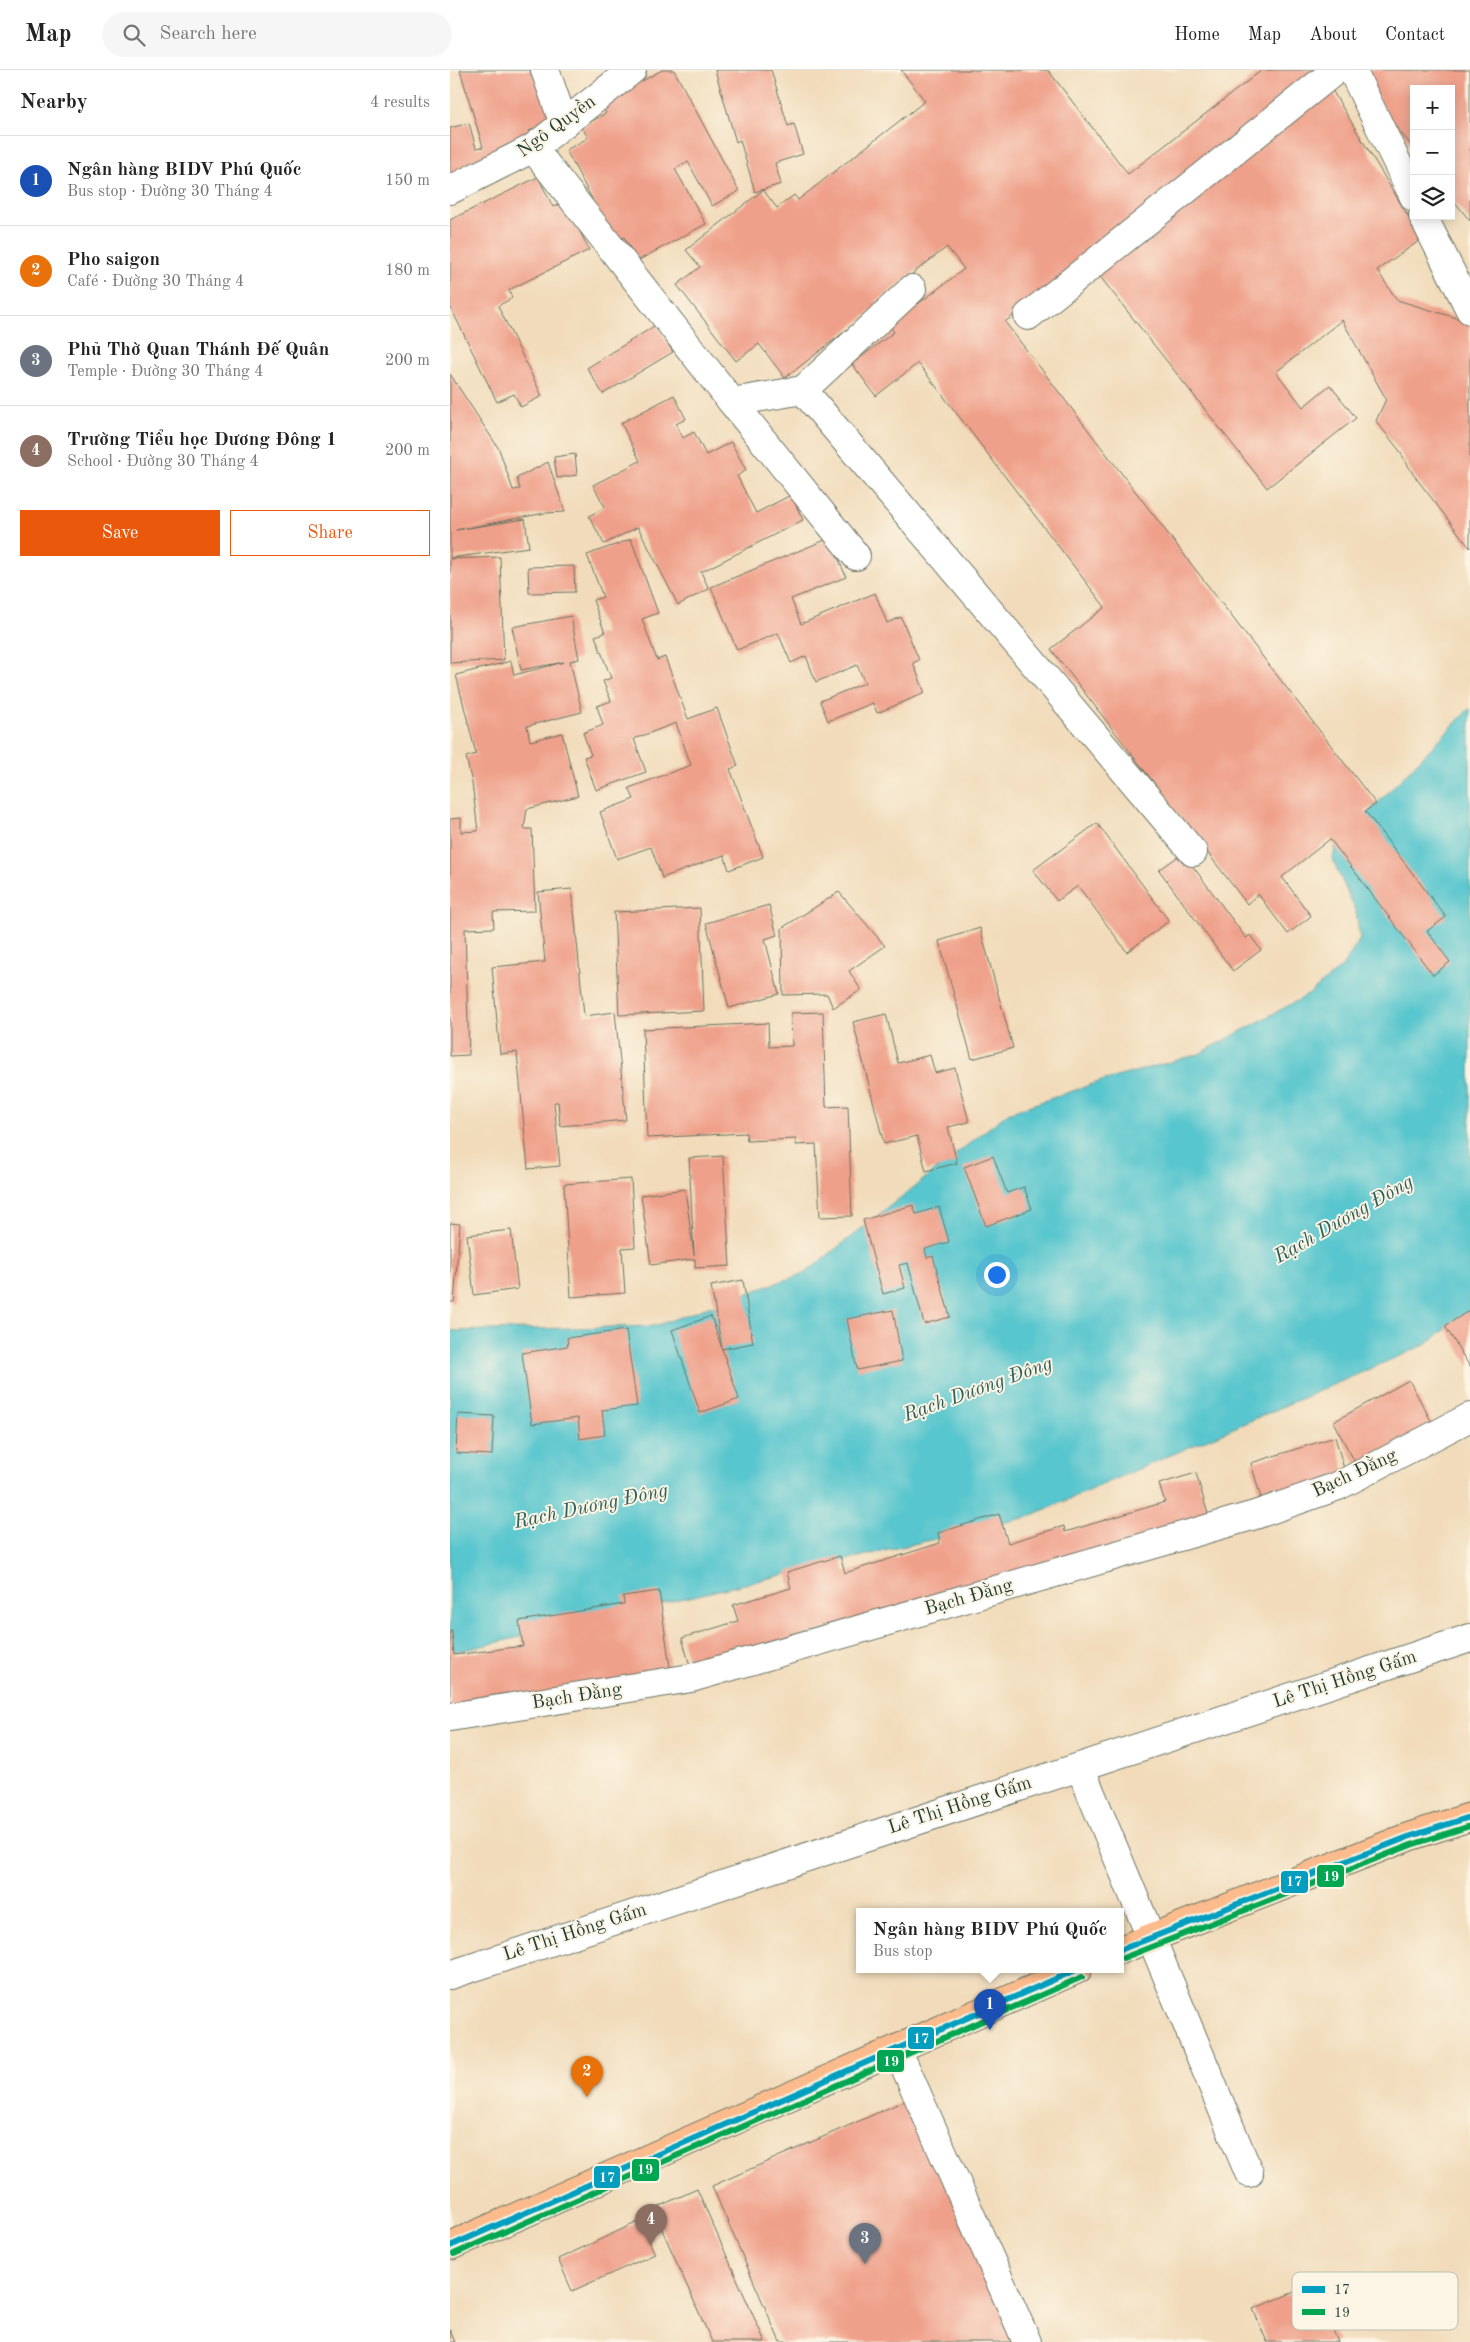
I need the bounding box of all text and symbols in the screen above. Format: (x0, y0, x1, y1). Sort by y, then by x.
search box (102, 12, 452, 57)
icon: search (120, 21, 148, 49)
text: Map (25, 23, 72, 47)
text: Search here (160, 25, 257, 44)
text: Home (1174, 26, 1220, 44)
text: Map (1248, 26, 1281, 44)
text: About (1309, 26, 1357, 44)
text: Contact (1385, 26, 1445, 44)
map controls (1410, 85, 1455, 220)
button: + (1410, 85, 1455, 130)
street label: Ngô Quyền (512, 90, 600, 162)
text: Nearby (20, 92, 88, 113)
text: 4 results (370, 95, 430, 111)
button: − (1410, 130, 1455, 175)
text: Ngân hàng BIDV Phú Quốc (67, 161, 302, 180)
text: 1 (31, 173, 41, 189)
text: 150 m (385, 173, 430, 189)
button: layers (1410, 175, 1455, 220)
text: Bus stop · Đường 30 Tháng 4 (67, 184, 273, 200)
text: Pho saigon (67, 251, 160, 270)
text: 2 (31, 263, 41, 279)
text: 180 m (385, 263, 430, 279)
text: Café · Đường 30 Tháng 4 (67, 274, 244, 290)
text: Phủ Thờ Quan Thánh Đế Quân (67, 341, 329, 360)
text: 3 (31, 353, 41, 369)
text: 200 m (385, 353, 430, 369)
text: Temple · Đường 30 Tháng 4 (67, 364, 263, 380)
text: Trường Tiểu học Dương Đông 1 (67, 431, 337, 450)
text: 4 (31, 443, 41, 459)
text: 200 m (385, 443, 430, 459)
text: School · Đường 30 Tháng 4 (67, 454, 259, 470)
button: Save (20, 510, 220, 556)
button: Share (230, 510, 430, 556)
water label: Rạch Dương Đông (1270, 1172, 1417, 1268)
your location (984, 1262, 1010, 1288)
water label: Rạch Dương Đông (900, 1354, 1056, 1427)
street label: Bạch Đằng (1309, 1443, 1401, 1502)
water label: Rạch Dương Đông (511, 1481, 670, 1533)
street label: Bạch Đằng (922, 1573, 1016, 1620)
street label: Lê Thị Hồng Gấm (1270, 1645, 1419, 1712)
street label: Bạch Đằng (530, 1677, 624, 1713)
street label: Lê Thị Hồng Gấm (885, 1771, 1034, 1838)
line badge: 19 (1316, 1864, 1345, 1888)
line badge: 17 (1280, 1870, 1309, 1894)
text: 19 (1323, 1870, 1339, 1884)
text: 17 (1286, 1875, 1302, 1889)
street label: Lê Thị Hồng Gấm (500, 1898, 649, 1965)
popup (856, 1908, 1124, 1973)
text: Ngân hàng BIDV Phú Quốc (873, 1921, 1107, 1940)
text: Bus stop (873, 1944, 932, 1960)
pin: 1 (974, 1989, 1006, 2030)
line badge: 17 (907, 2026, 935, 2050)
text: 17 (913, 2032, 929, 2046)
line badge: 19 (876, 2049, 905, 2073)
text: 19 (883, 2055, 899, 2069)
pin: 2 (571, 2056, 603, 2097)
line badge: 19 (631, 2158, 660, 2182)
text: 19 (637, 2163, 653, 2177)
line badge: 17 (593, 2165, 621, 2189)
text: 17 (599, 2171, 615, 2185)
pin: 4 (635, 2204, 667, 2245)
pin: 3 (849, 2223, 881, 2264)
legend (1292, 2272, 1458, 2330)
text: 17 (1334, 2283, 1350, 2297)
text: 19 (1334, 2306, 1350, 2320)

